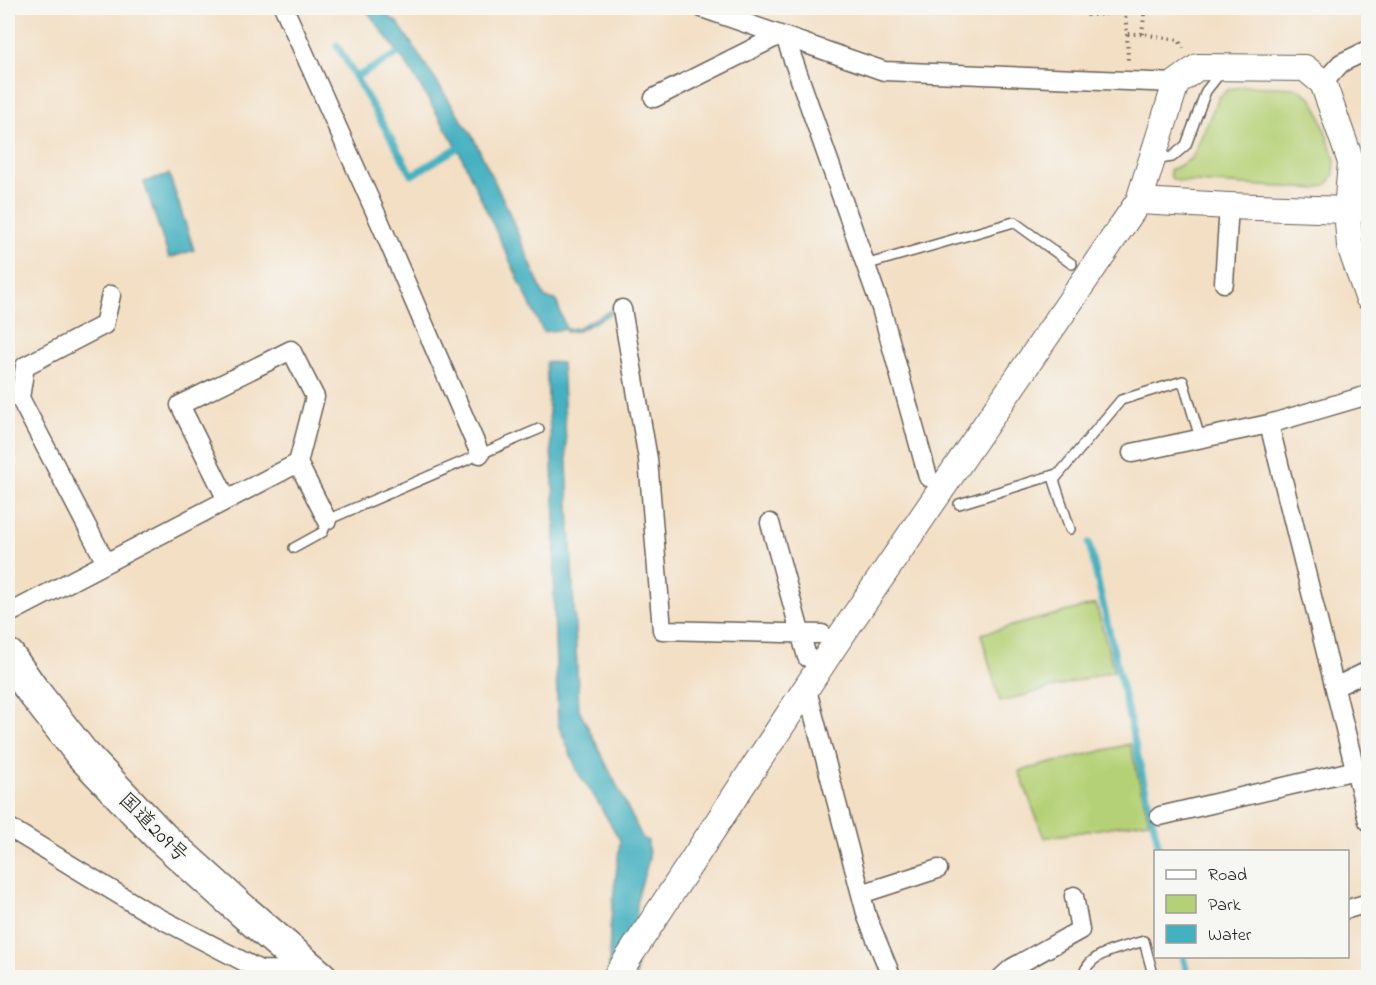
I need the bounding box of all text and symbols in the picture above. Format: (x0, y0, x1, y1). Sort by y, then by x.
street label: 国道209号 (111, 786, 195, 870)
legend (1154, 850, 1349, 958)
text: Road (1208, 863, 1247, 889)
text: Park (1208, 893, 1241, 919)
text: Water (1208, 923, 1252, 949)

